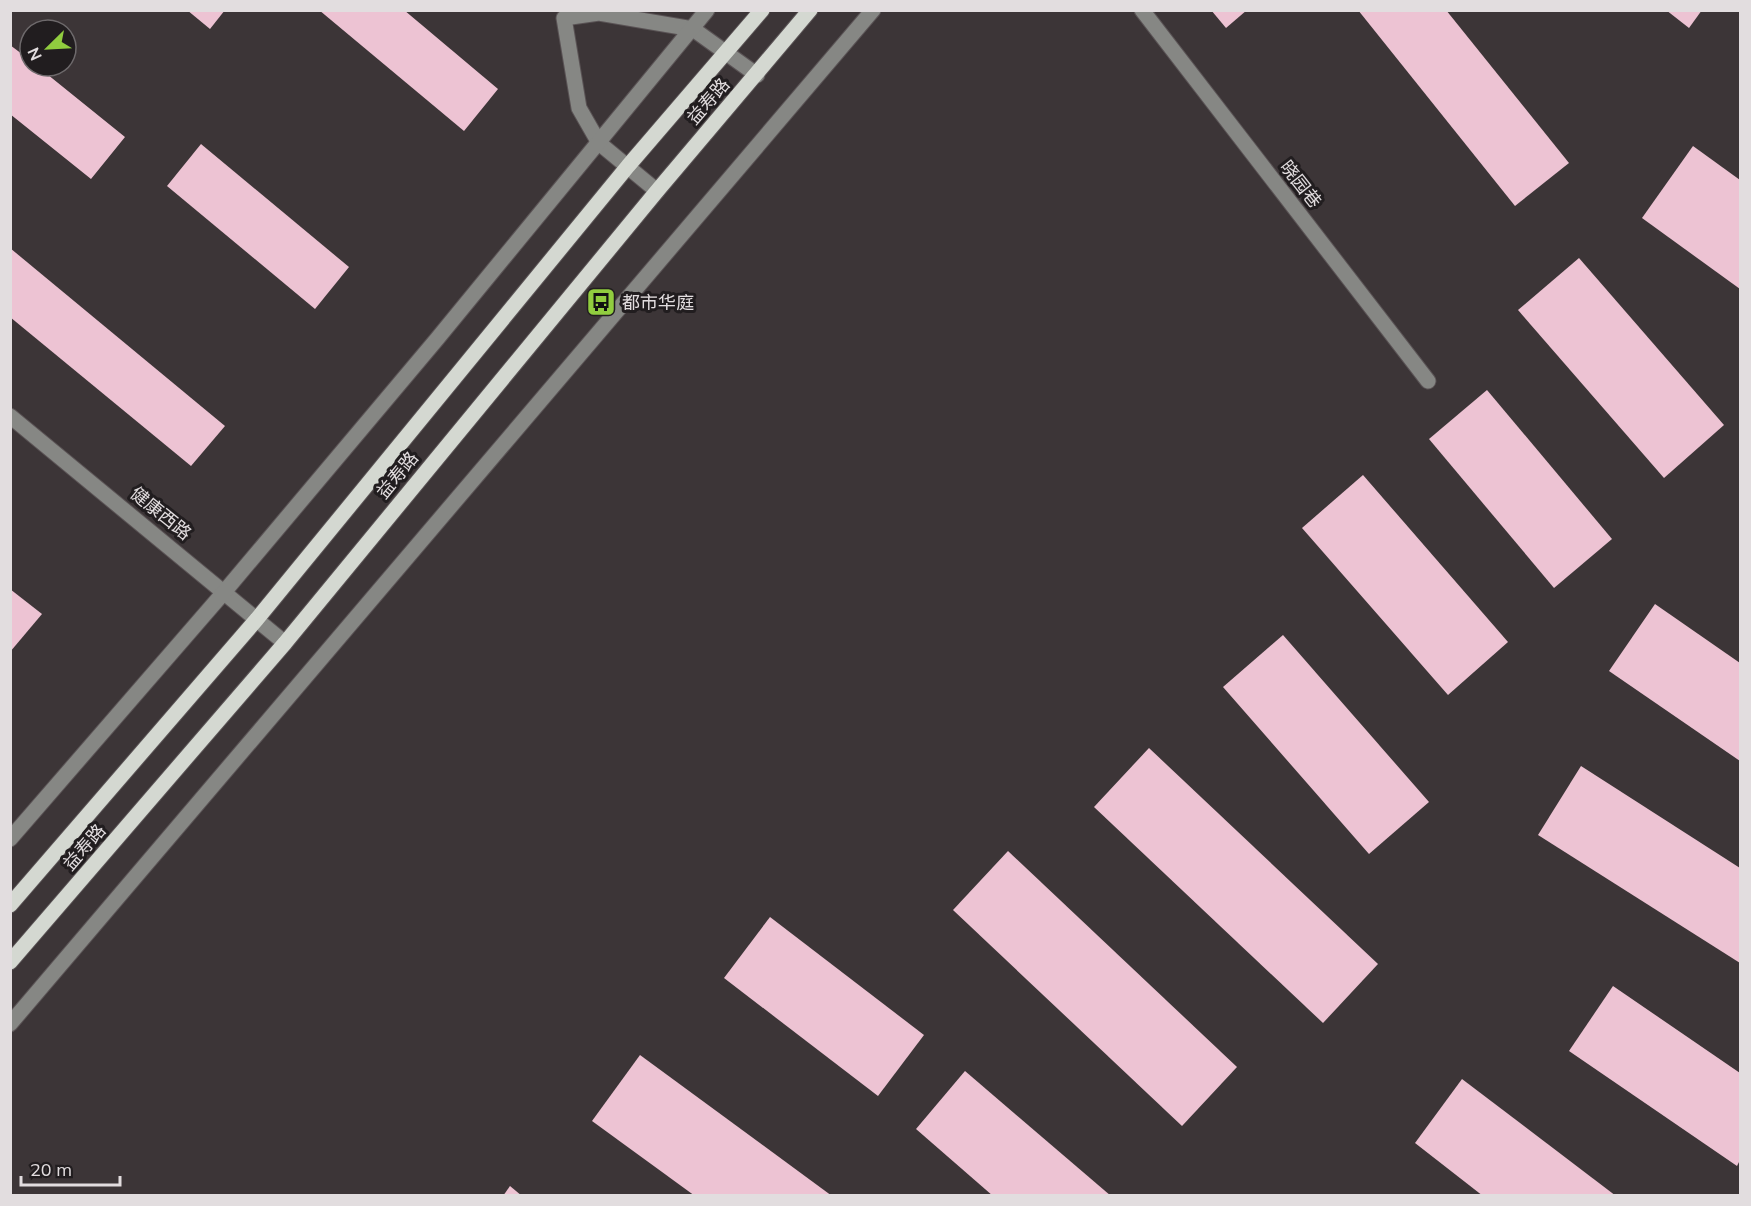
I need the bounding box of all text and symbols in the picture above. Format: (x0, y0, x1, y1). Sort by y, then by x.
north arrow (18, 18, 78, 78)
text: N (23, 45, 46, 64)
street label: 益寿路 (682, 73, 734, 129)
street label: 晓园巷 (1275, 156, 1327, 212)
bus stop icon: 都市华庭 (585, 286, 617, 318)
place label: 都市华庭 (622, 291, 694, 314)
street label: 益寿路 (371, 447, 423, 503)
street label: 健康西路 (126, 481, 196, 545)
street label: 益寿路 (58, 819, 110, 875)
scale bar (21, 1149, 120, 1187)
text: 20 m (30, 1158, 72, 1181)

